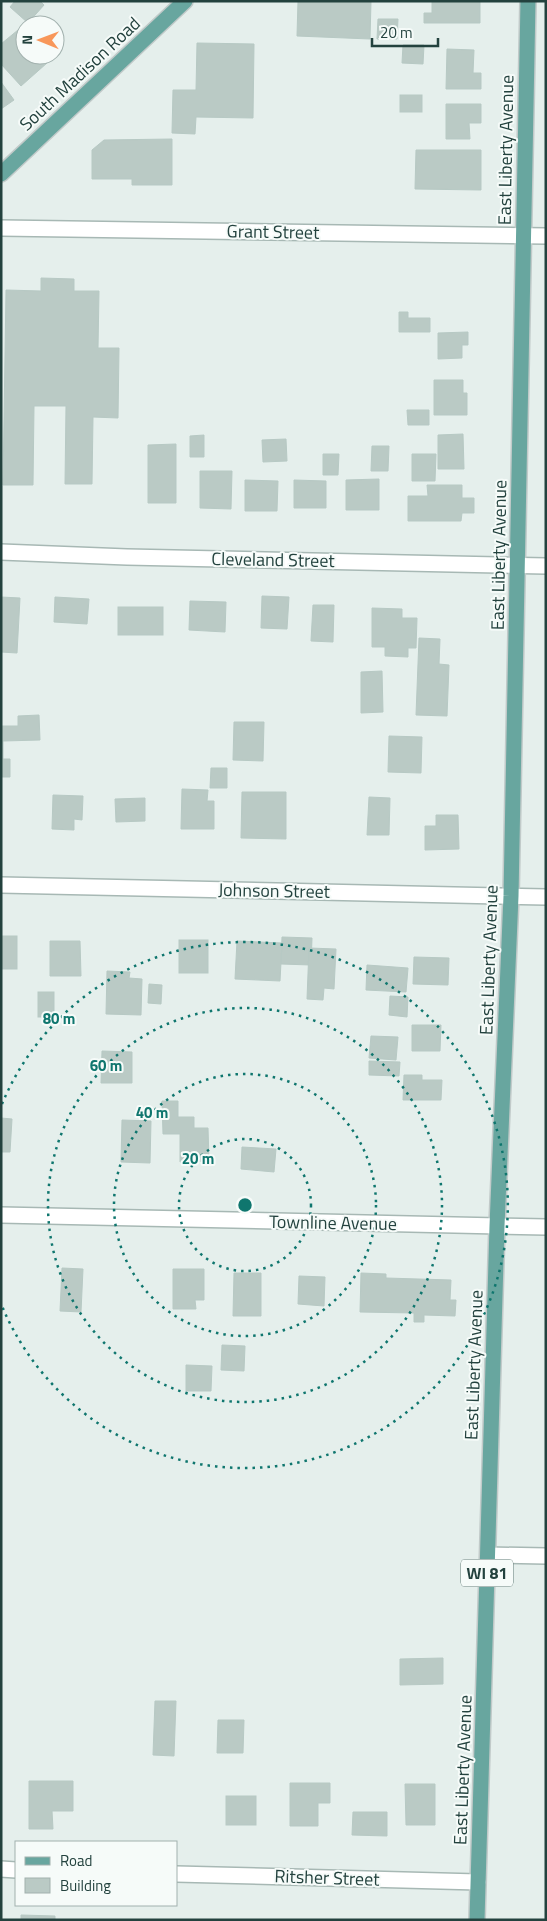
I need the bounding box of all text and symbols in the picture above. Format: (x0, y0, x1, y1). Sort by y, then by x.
street label: South Madison Road (13, 10, 146, 137)
north arrow (15, 15, 65, 65)
scale bar (372, 15, 438, 47)
text: 20 m (380, 21, 413, 44)
text: N (16, 35, 37, 45)
street label: East Liberty Avenue (491, 75, 520, 225)
street label: Grant Street (226, 217, 320, 246)
street label: East Liberty Avenue (484, 480, 513, 630)
street label: Cleveland Street (211, 545, 336, 574)
street label: Johnson Street (218, 876, 331, 905)
street label: East Liberty Avenue (472, 884, 505, 1036)
text: 80 m (43, 1007, 75, 1030)
text: 60 m (90, 1054, 122, 1077)
text: 40 m (136, 1101, 168, 1124)
text: 20 m (182, 1147, 214, 1170)
centre of rings (236, 1196, 254, 1214)
street label: Townline Avenue (269, 1208, 397, 1237)
street label: East Liberty Avenue (457, 1289, 490, 1441)
road number: WI 81 (461, 1560, 513, 1586)
street label: East Liberty Avenue (446, 1694, 479, 1846)
legend (15, 1841, 178, 1906)
text: Road (60, 1849, 92, 1872)
street label: Ritsher Street (274, 1862, 381, 1893)
text: Building (60, 1874, 111, 1897)

